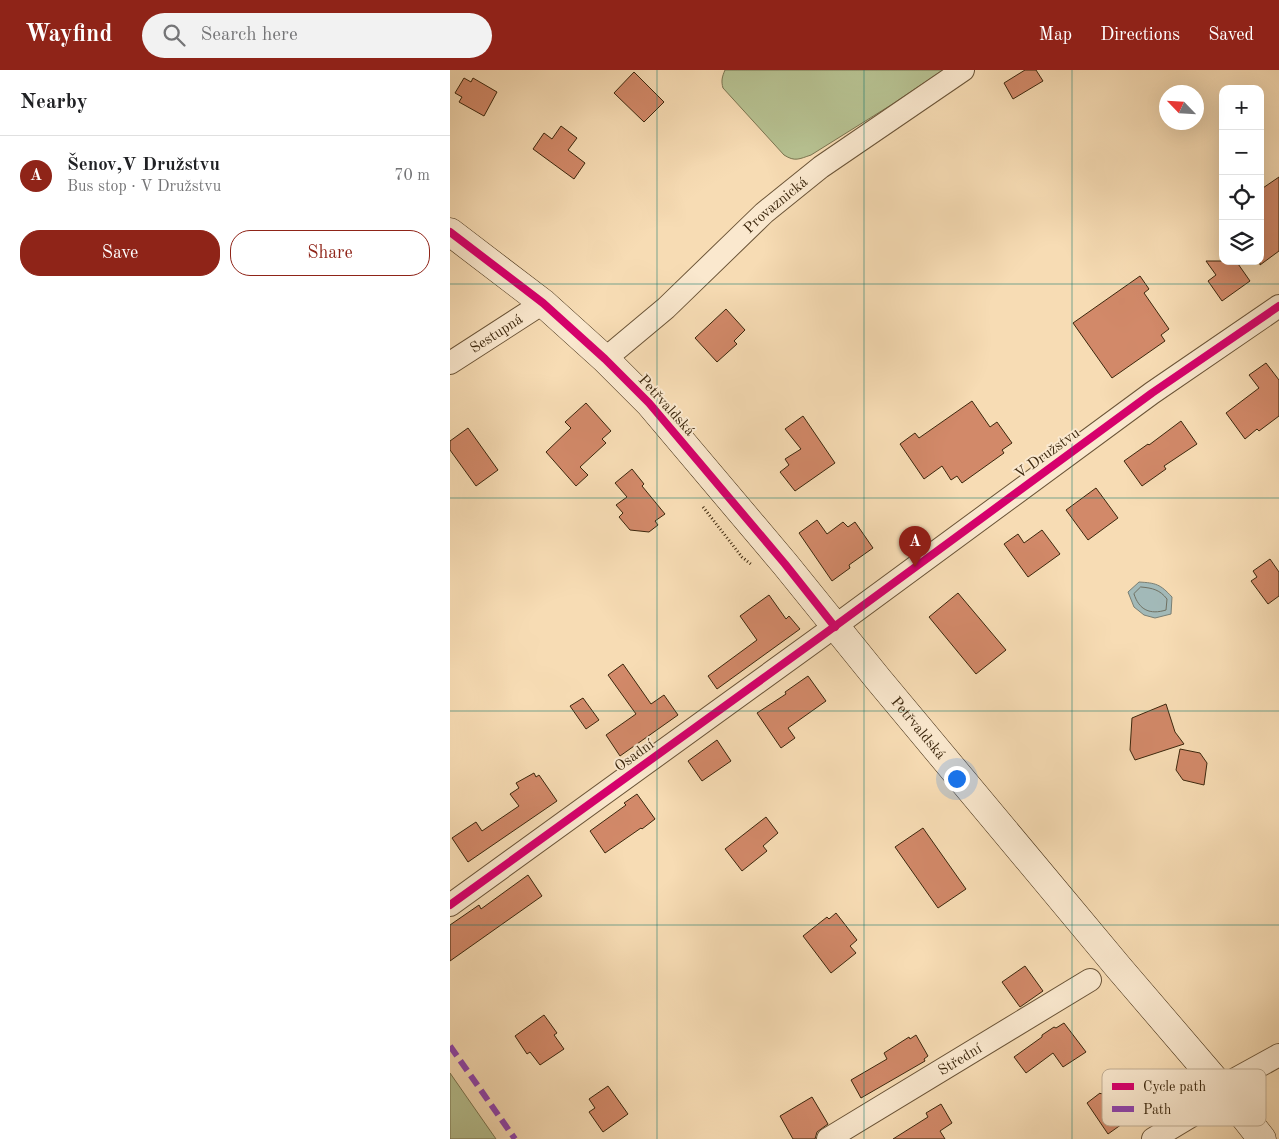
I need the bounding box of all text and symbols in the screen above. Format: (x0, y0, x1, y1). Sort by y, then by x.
search box (142, 13, 492, 58)
icon: search (160, 21, 188, 49)
text: Wayfind (25, 23, 112, 47)
text: Search here (200, 26, 298, 45)
text: Map (1039, 26, 1072, 44)
text: Directions (1100, 26, 1180, 44)
text: Saved (1208, 26, 1254, 44)
north arrow (1159, 85, 1204, 130)
map controls (1219, 85, 1264, 265)
button: + (1219, 85, 1264, 130)
text: Nearby (20, 92, 88, 113)
button: − (1219, 130, 1264, 175)
text: Šenov,V Družstvu (67, 156, 220, 175)
text: A (30, 168, 42, 184)
text: 70 m (394, 168, 430, 184)
street label: Provaznická (742, 174, 812, 237)
button: locate (1219, 175, 1264, 220)
text: Bus stop · V Družstvu (67, 179, 221, 195)
button: layers (1219, 220, 1264, 265)
button: Save (20, 230, 220, 276)
button: Share (230, 230, 430, 276)
street label: Sestupná (468, 312, 527, 357)
street label: Petřvaldská (635, 373, 697, 440)
street label: V Družstvu (1013, 426, 1083, 483)
pin: A (899, 526, 931, 567)
street label: Petřvaldská (887, 695, 948, 763)
street label: Osadní (613, 737, 658, 775)
your location (944, 766, 970, 792)
street label: Střední (936, 1041, 985, 1079)
legend (1102, 1069, 1266, 1126)
text: Cycle path (1143, 1080, 1206, 1094)
text: Path (1143, 1103, 1172, 1117)

